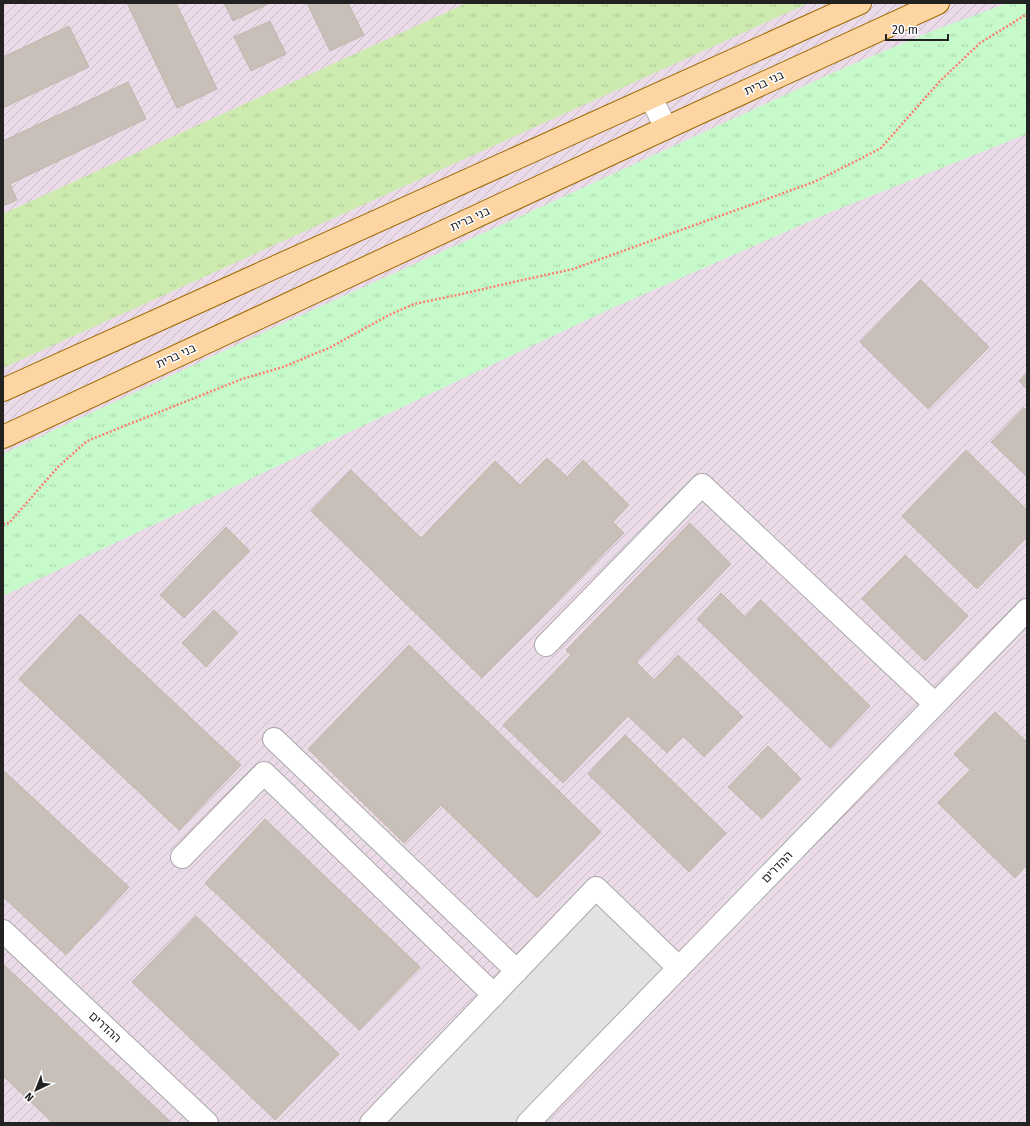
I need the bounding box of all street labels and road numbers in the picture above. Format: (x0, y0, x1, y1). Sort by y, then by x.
street label: בני ברית (742, 68, 786, 98)
street label: בני ברית (448, 204, 492, 234)
street label: בני ברית (154, 341, 198, 371)
street label: ההדרים (758, 848, 796, 886)
street label: ההדרים (86, 1009, 124, 1045)

